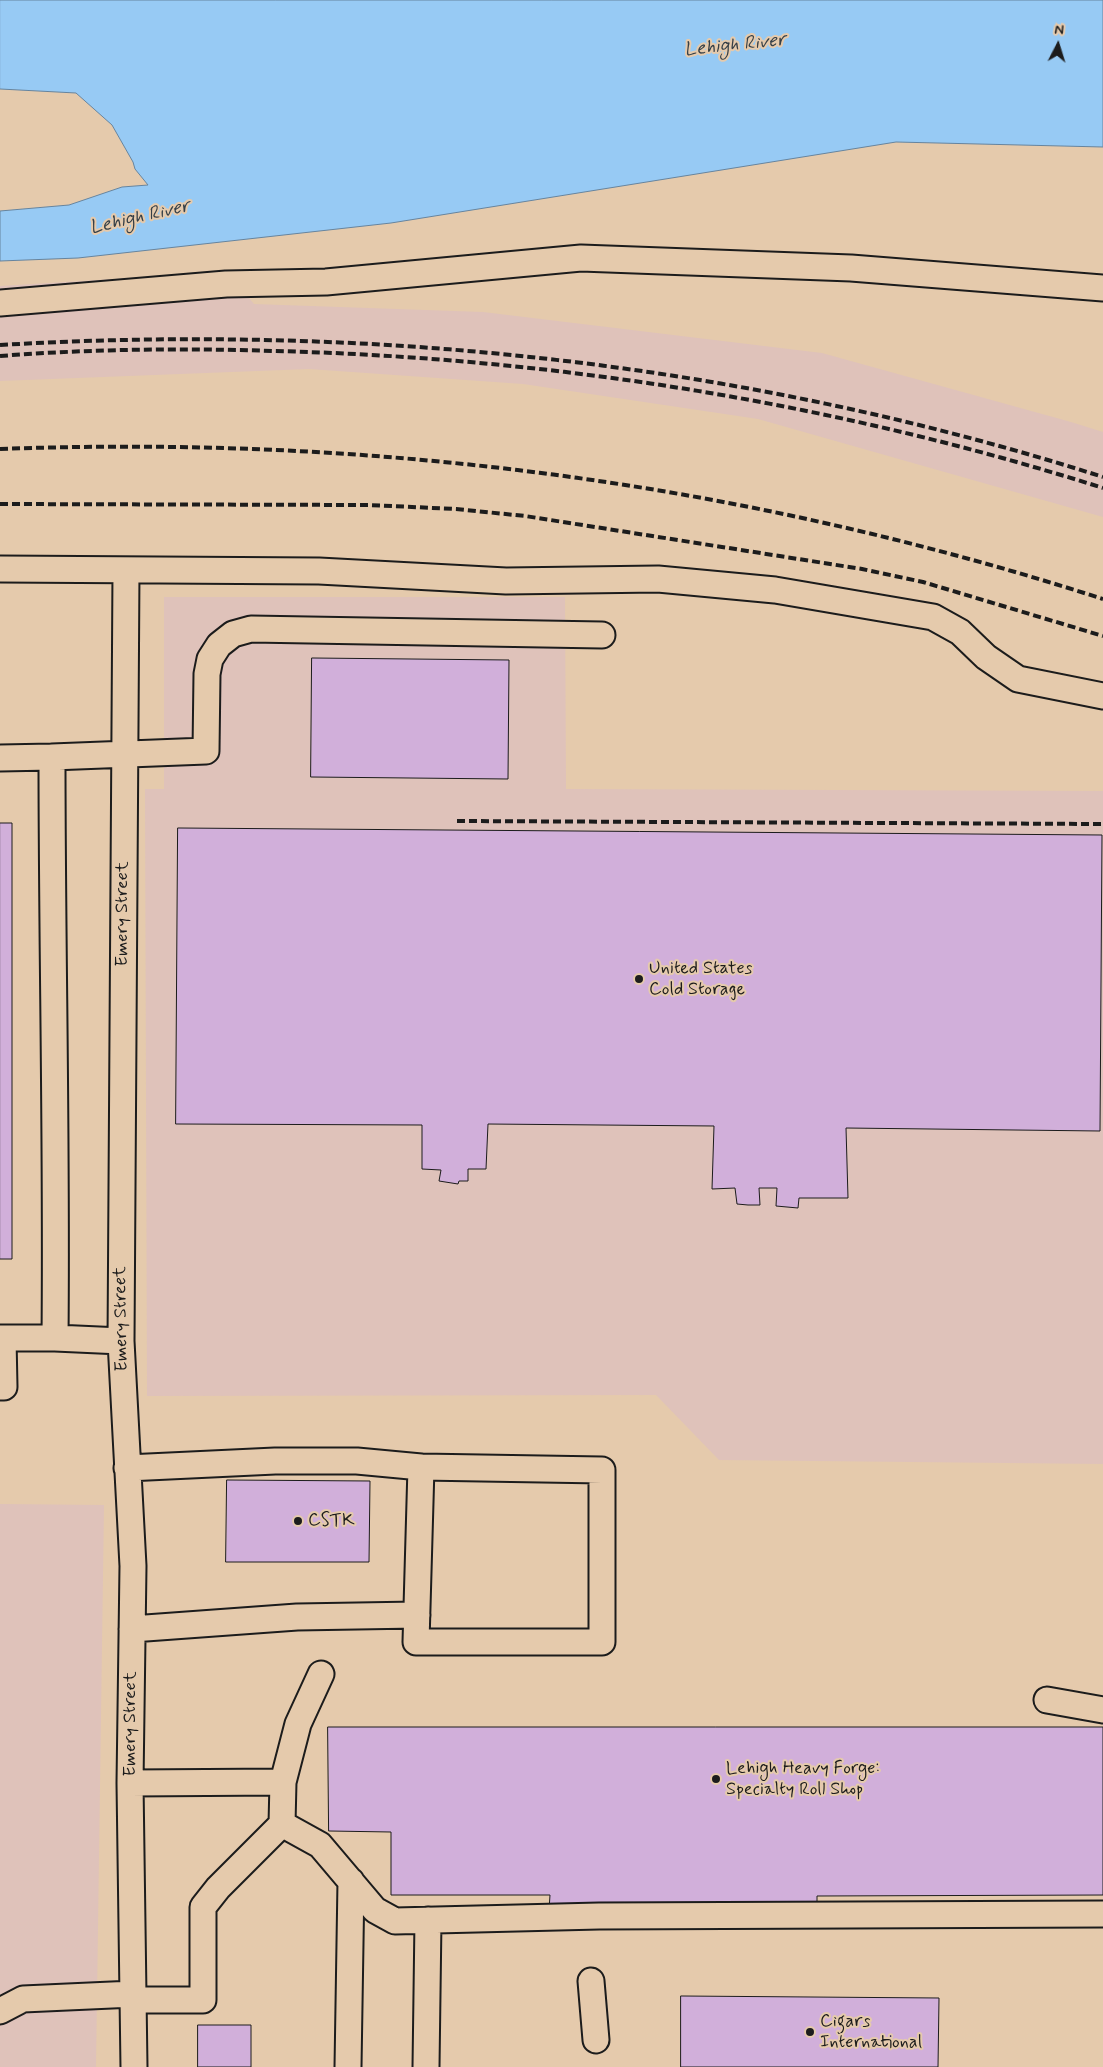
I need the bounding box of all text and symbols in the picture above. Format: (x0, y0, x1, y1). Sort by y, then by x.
north arrow (1033, 20, 1083, 70)
text: N (1054, 21, 1065, 39)
water label: Lehigh River (683, 29, 787, 63)
water label: Lehigh River (88, 195, 192, 241)
street label: Emery Street (112, 861, 134, 967)
place label: United States Cold Storage (649, 958, 752, 1001)
marker: United States Cold Storage (633, 973, 645, 985)
street label: Emery Street (110, 1266, 134, 1372)
place label: CSTK (308, 1510, 355, 1532)
marker: CSTK (292, 1515, 304, 1527)
street label: Emery Street (120, 1671, 142, 1777)
place label: Lehigh Heavy Forge: Specialty Roll Shop (726, 1758, 880, 1800)
marker: Lehigh Heavy Forge: Specialty Roll Shop (710, 1773, 722, 1785)
place label: Cigars International (820, 2011, 922, 2054)
marker: Cigars International (804, 2026, 816, 2038)

